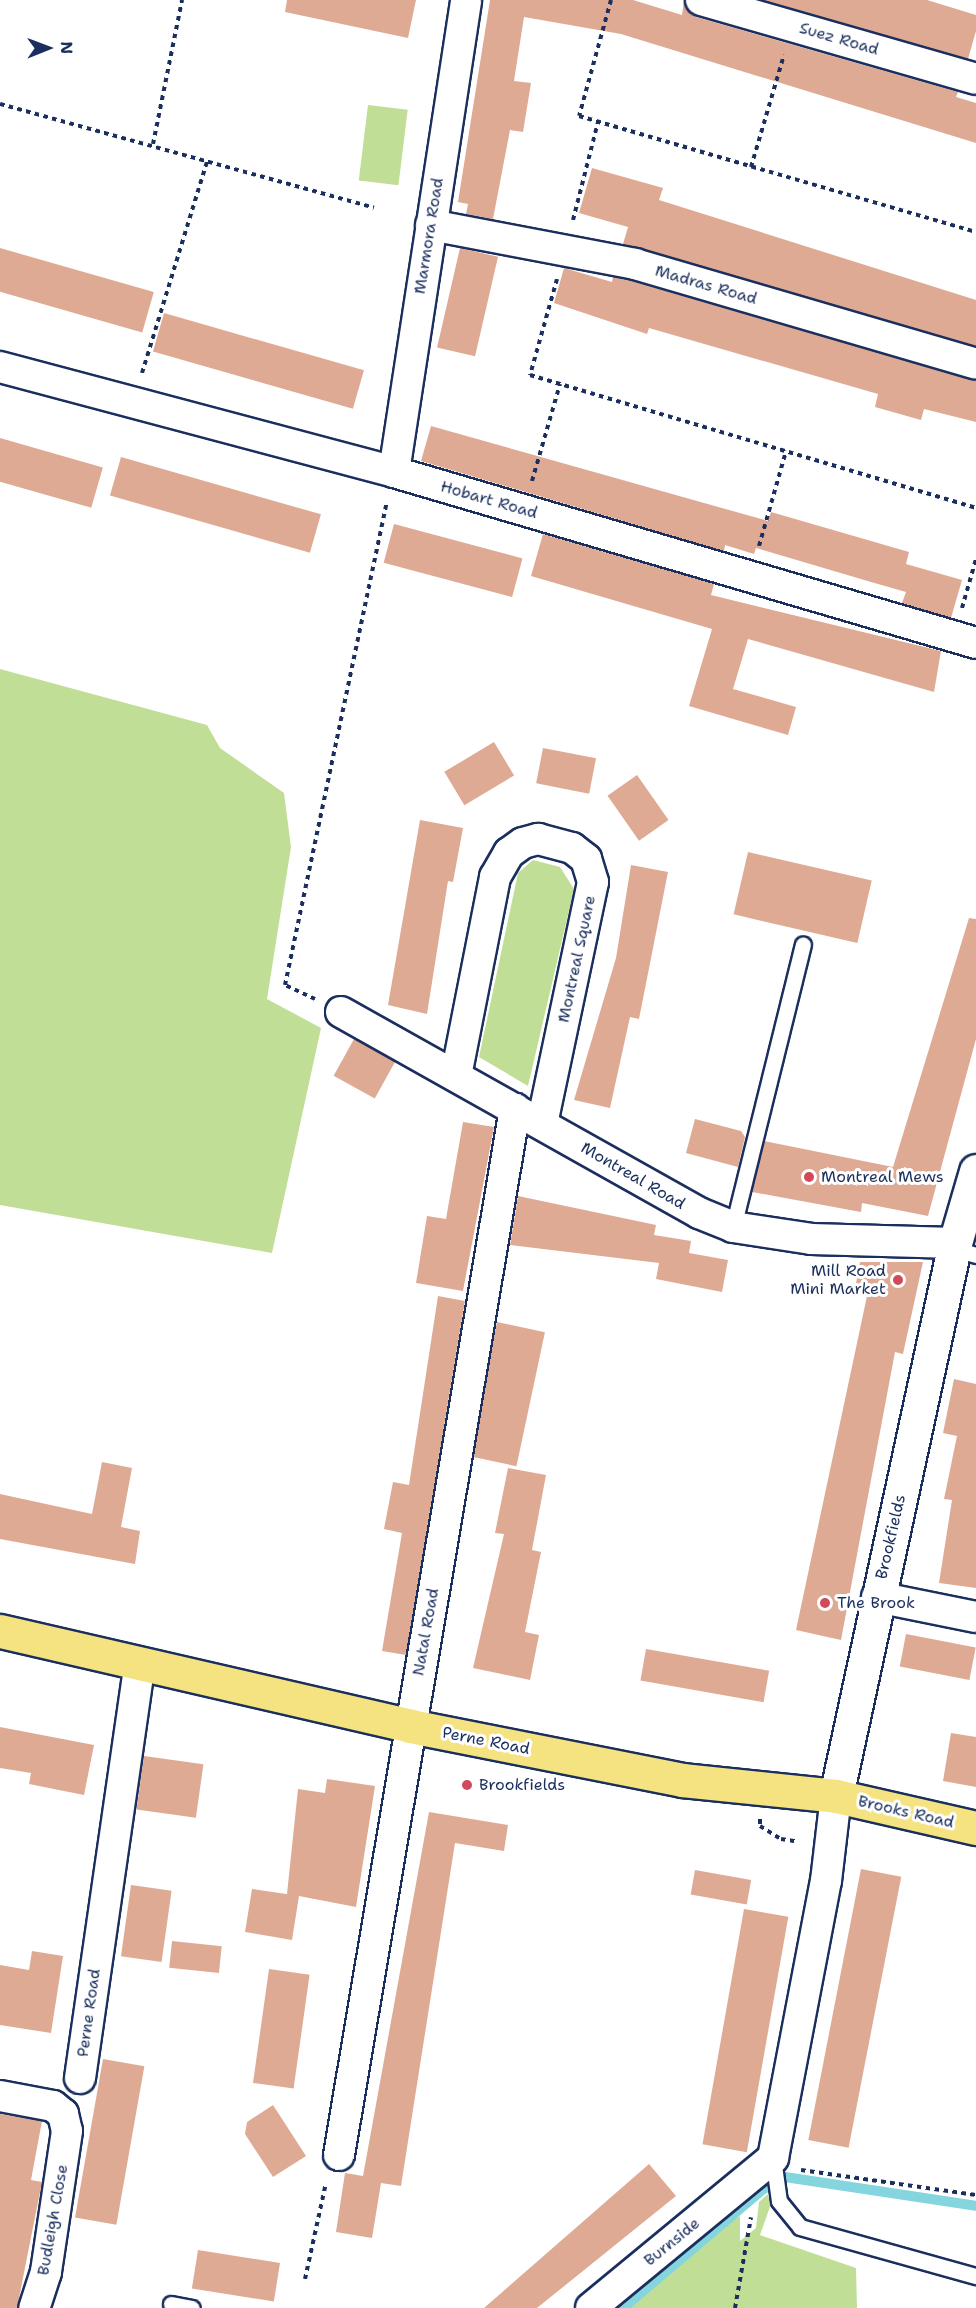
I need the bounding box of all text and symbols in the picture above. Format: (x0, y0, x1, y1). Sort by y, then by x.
north arrow (18, 18, 78, 78)
street label: Suez Road (797, 19, 881, 59)
text: N (56, 41, 77, 54)
street label: Marmora Road (410, 177, 448, 295)
street label: Madras Road (653, 261, 759, 309)
street label: Hobart Road (438, 477, 540, 523)
street label: Montreal Square (554, 894, 600, 1024)
street label: Montreal Road (577, 1138, 689, 1214)
place label: Montreal Mews (821, 1167, 944, 1187)
marker: Montreal Mews (802, 1170, 816, 1184)
place label: Mill Road Mini Market (790, 1261, 886, 1299)
marker: Mill Road Mini Market (891, 1273, 905, 1287)
street label: Brookfields (872, 1493, 910, 1581)
street label: Natal Road (409, 1587, 443, 1677)
place label: The Brook (837, 1593, 915, 1613)
marker: The Brook (818, 1596, 832, 1610)
street label: Perne Road (441, 1723, 531, 1759)
place label: Brookfields (479, 1775, 565, 1795)
marker: Brookfields (460, 1778, 474, 1792)
street label: Brooks Road (856, 1792, 956, 1832)
street label: Perne Road (73, 1968, 105, 2058)
street label: Budleigh Close (34, 2163, 72, 2277)
street label: Burnside (640, 2214, 704, 2270)

